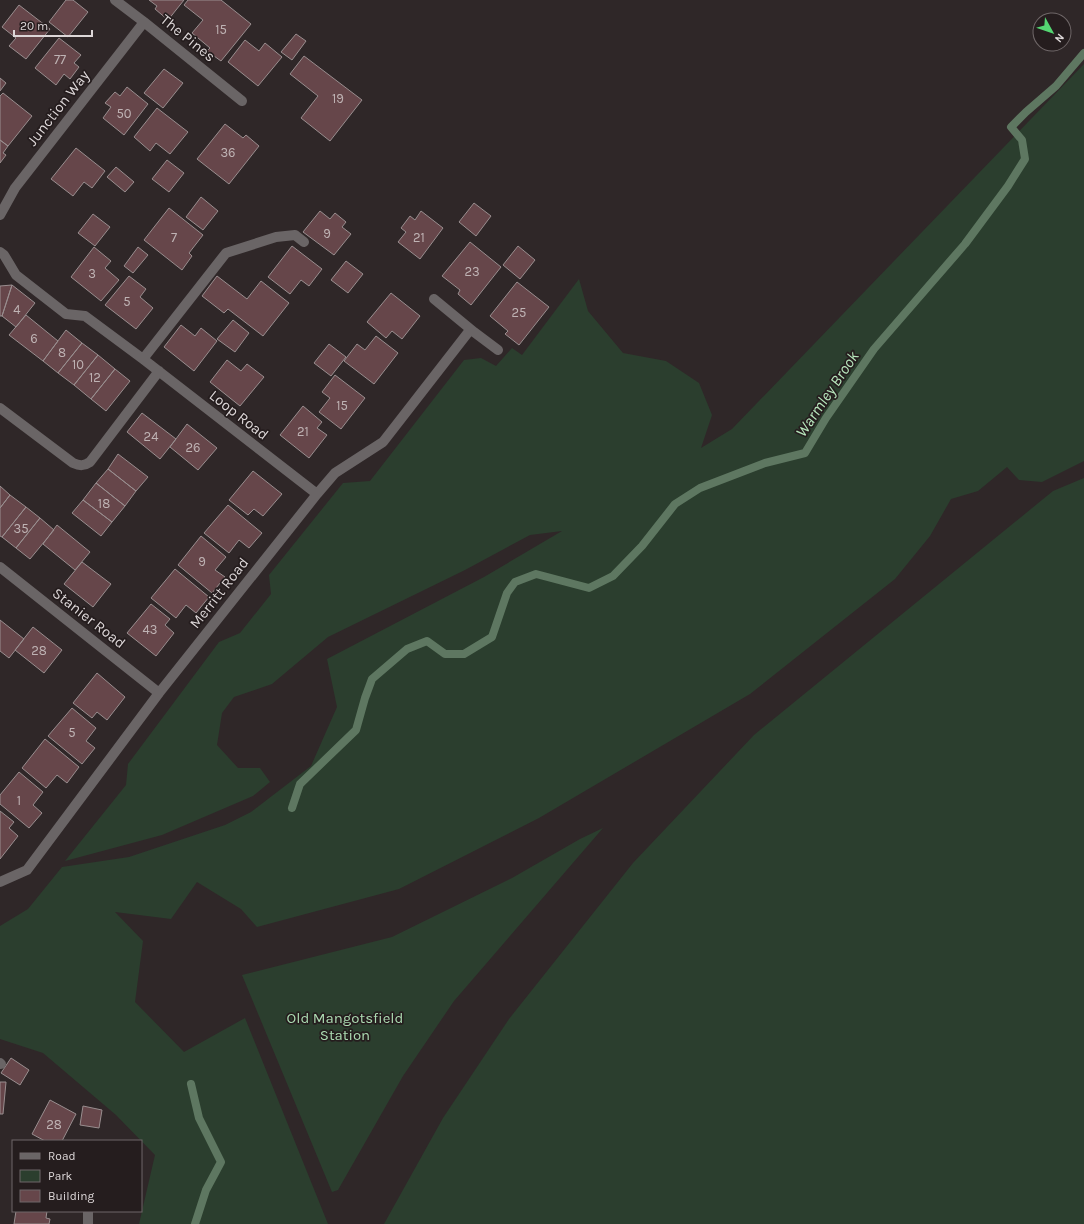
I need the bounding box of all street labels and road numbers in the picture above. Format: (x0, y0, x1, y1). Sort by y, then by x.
street label: The Pines (157, 10, 219, 66)
street label: Junction Way (23, 67, 93, 149)
street label: Loop Road (206, 386, 272, 444)
street label: Merritt Road (186, 554, 252, 632)
street label: Stanier Road (49, 584, 129, 652)

